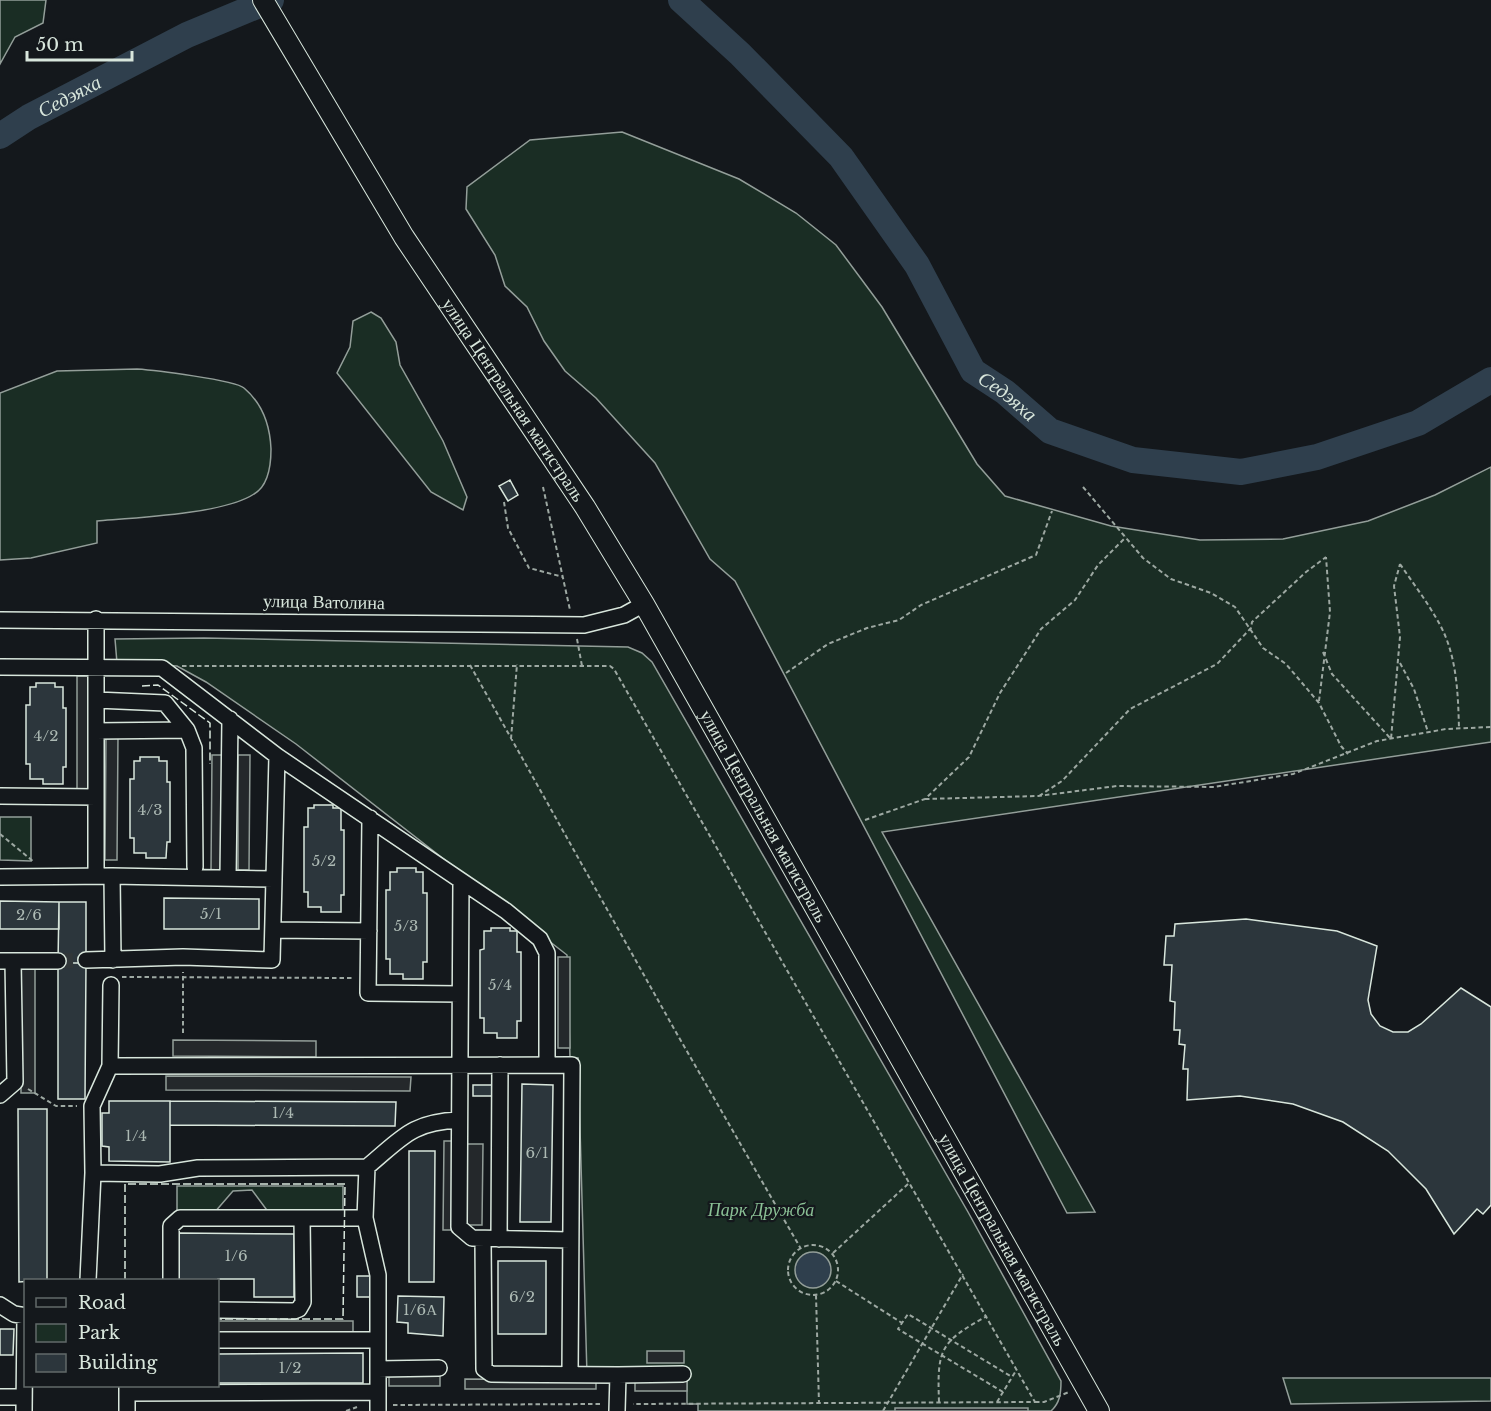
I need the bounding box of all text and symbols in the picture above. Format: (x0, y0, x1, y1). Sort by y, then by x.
scale bar (27, 24, 132, 62)
text: 50 m (36, 34, 84, 56)
water label: Седэяха (34, 70, 105, 122)
street label: улица Центральная магистраль (437, 294, 589, 506)
water label: Седэяха (974, 366, 1042, 426)
street label: улица Ватолина (263, 590, 385, 614)
street label: улица Центральная магистраль (695, 706, 832, 926)
house number: 4/2 (34, 726, 58, 745)
house number: 4/3 (138, 800, 162, 819)
house number: 5/2 (312, 851, 336, 870)
house number: 5/1 (200, 904, 222, 923)
house number: 2/6 (16, 905, 42, 924)
house number: 5/3 (394, 916, 418, 935)
house number: 5/4 (488, 975, 512, 994)
house number: 1/4 (272, 1103, 294, 1122)
house number: 1/4 (125, 1126, 147, 1145)
street label: улица Центральная магистраль (934, 1129, 1071, 1350)
house number: 6/1 (525, 1143, 549, 1162)
park label: Парк Дружба (707, 1199, 814, 1221)
house number: 1/6 (224, 1246, 248, 1265)
legend (24, 1279, 219, 1387)
house number: 6/2 (509, 1287, 535, 1306)
text: Road (78, 1292, 126, 1314)
house number: 1/6А (403, 1300, 437, 1319)
text: Park (78, 1322, 120, 1344)
text: Building (78, 1352, 157, 1374)
house number: 1/2 (279, 1358, 301, 1377)

